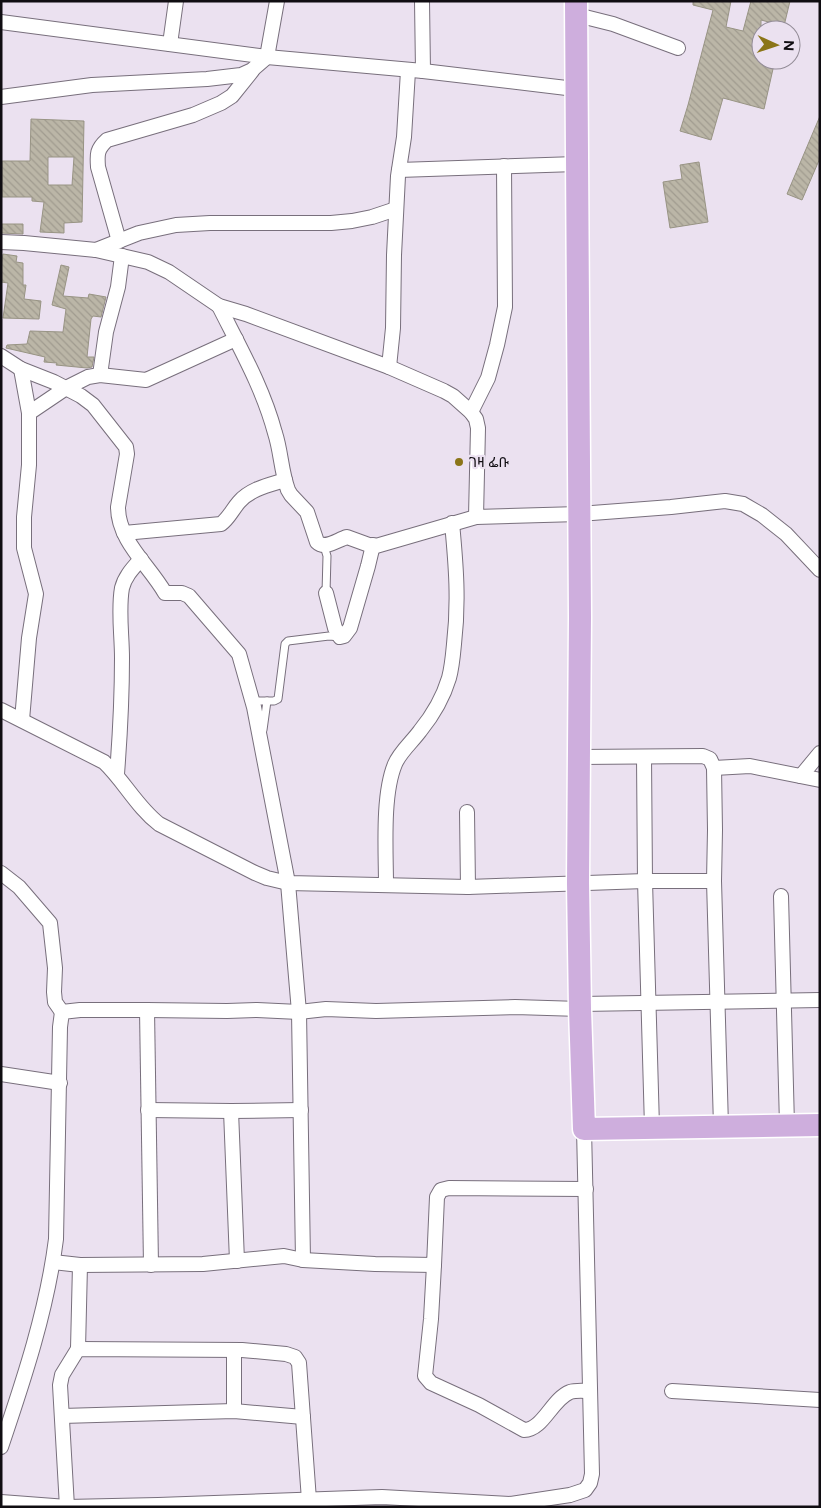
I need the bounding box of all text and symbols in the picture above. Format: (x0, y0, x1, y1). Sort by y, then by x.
north arrow (751, 20, 801, 70)
text: N (780, 40, 797, 52)
place label: ገዛ ፌቡ (469, 454, 509, 471)
marker: ገዛ ፌቡ (453, 456, 465, 468)

